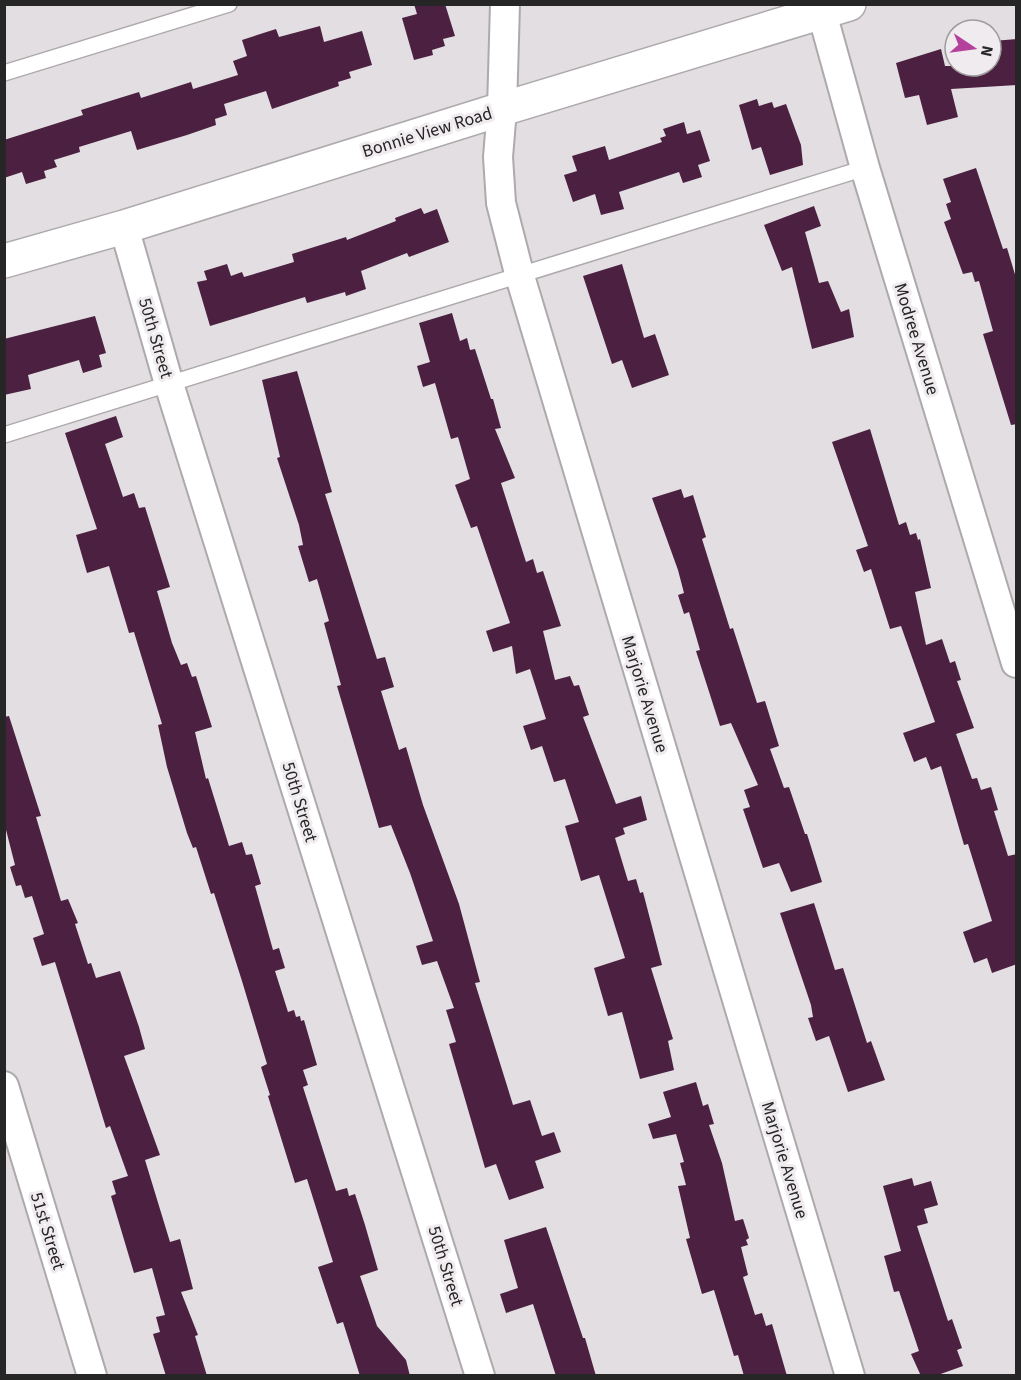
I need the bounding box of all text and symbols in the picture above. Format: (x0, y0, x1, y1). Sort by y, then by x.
north arrow (943, 18, 1003, 78)
text: N (975, 43, 999, 59)
street label: Bonnie View Road (359, 101, 495, 164)
street label: Modree Avenue (888, 280, 945, 398)
street label: 50th Street (132, 295, 179, 381)
street label: Marjorie Avenue (615, 632, 674, 756)
street label: 50th Street (276, 759, 324, 845)
street label: Marjorie Avenue (755, 1098, 814, 1222)
street label: 51st Street (24, 1189, 71, 1273)
street label: 50th Street (422, 1223, 470, 1309)

